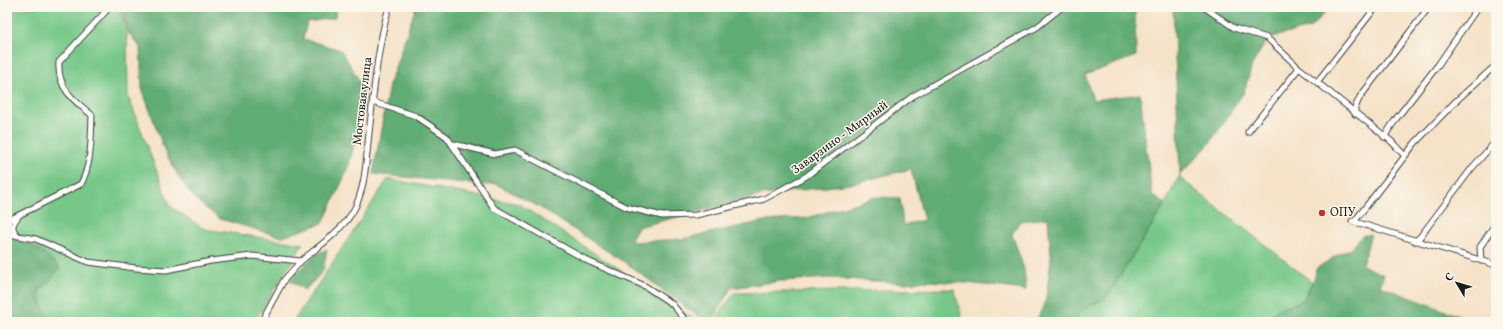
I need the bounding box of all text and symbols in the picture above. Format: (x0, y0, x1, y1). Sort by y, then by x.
street label: Мостовая улица (350, 56, 376, 146)
street label: Заварзино - Мирный (789, 98, 891, 178)
place label: ОПУ (1330, 205, 1356, 221)
marker: ОПУ (1317, 208, 1327, 218)
north arrow (1437, 263, 1477, 303)
text: С (1442, 270, 1458, 285)

